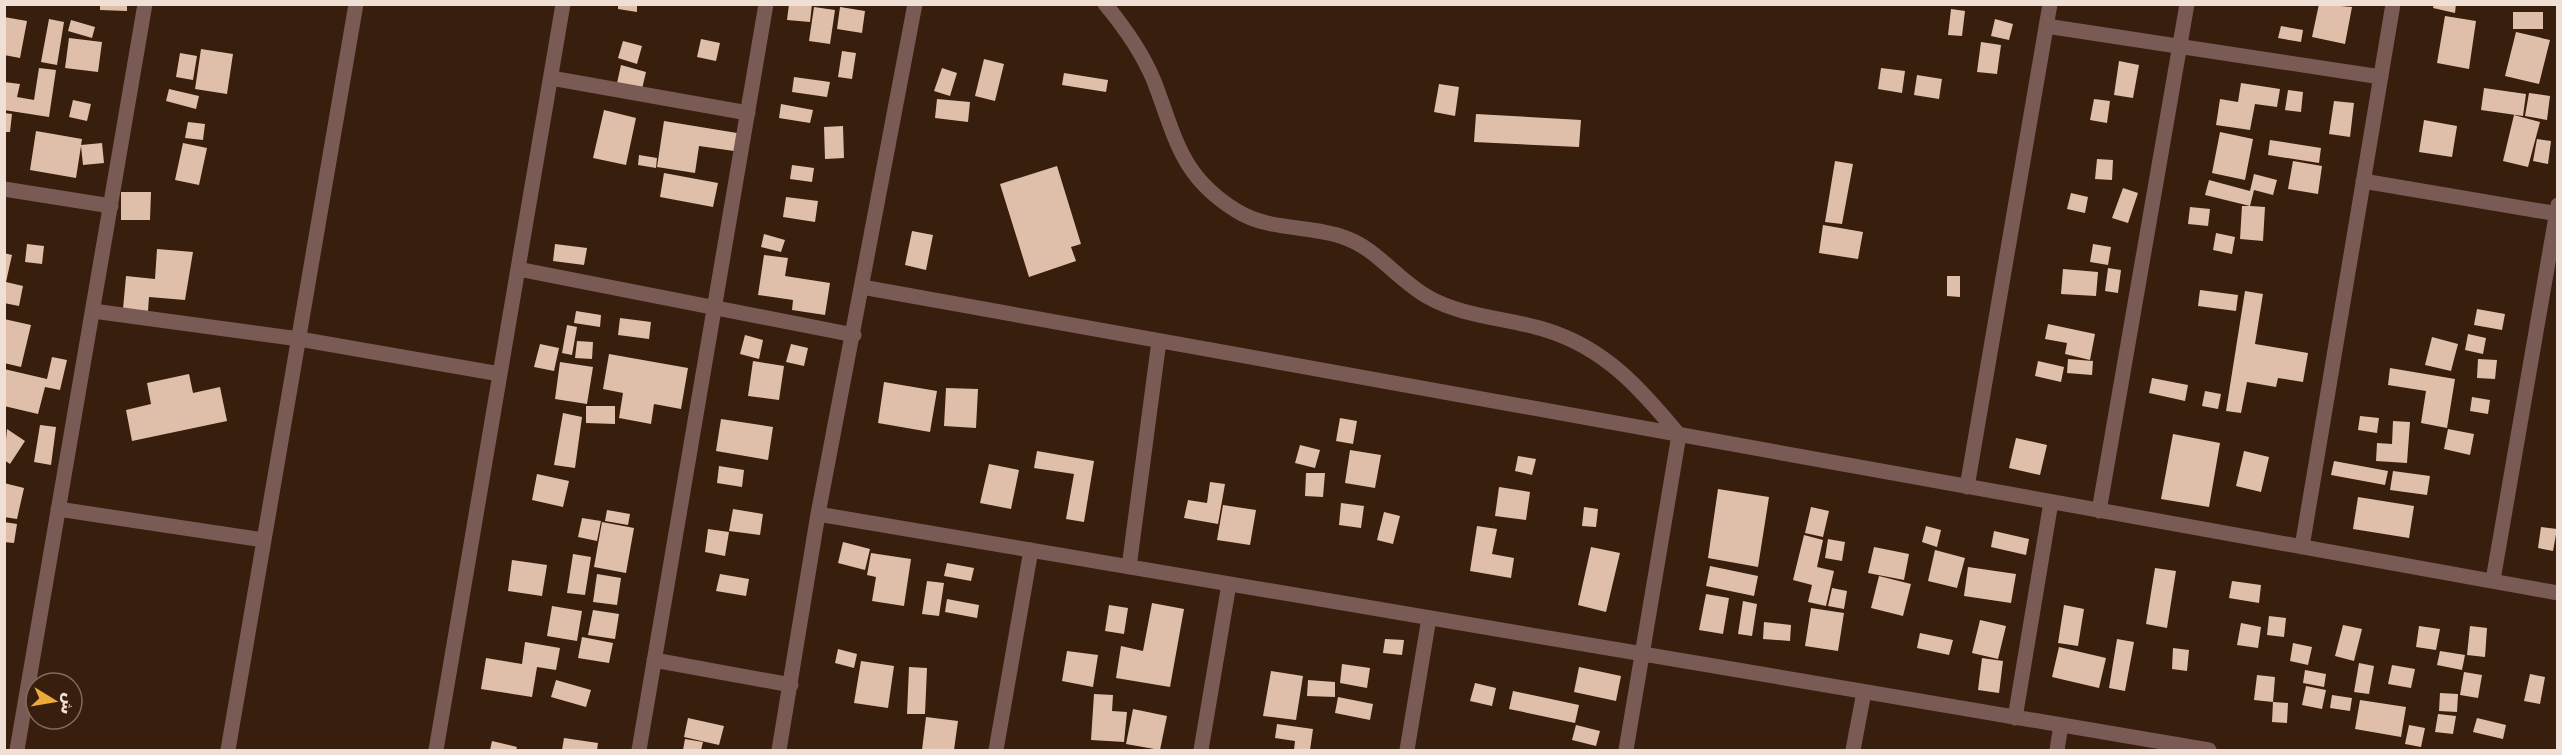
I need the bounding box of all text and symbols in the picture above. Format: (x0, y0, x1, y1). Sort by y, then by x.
north arrow (24, 671, 84, 731)
text: ش (57, 691, 80, 716)

